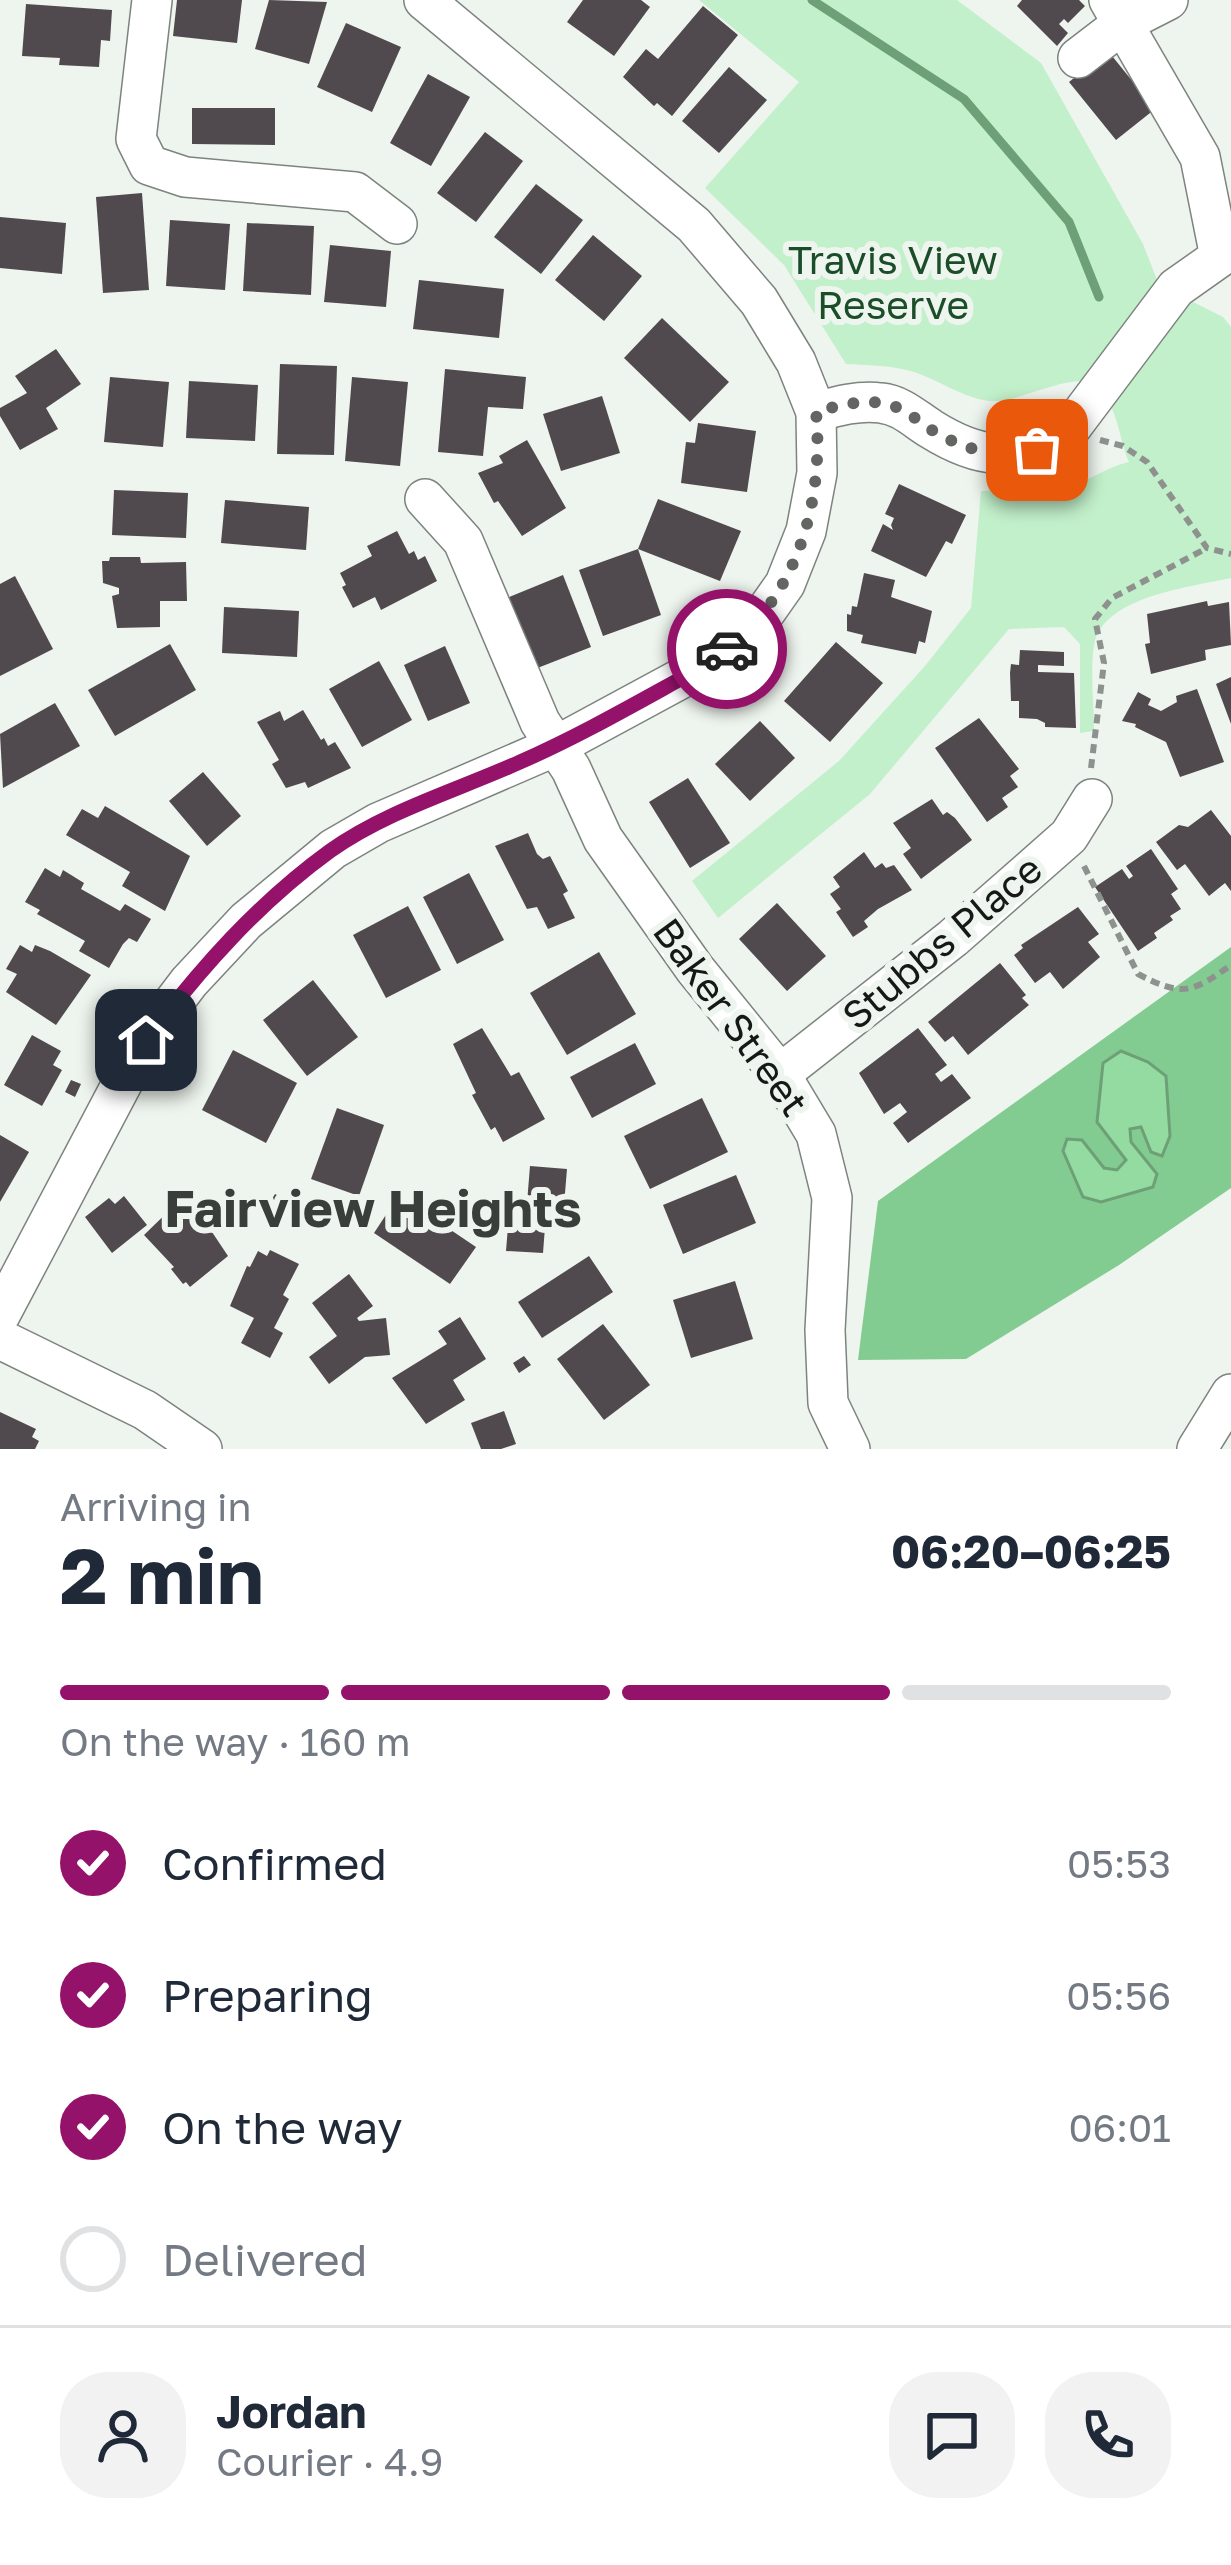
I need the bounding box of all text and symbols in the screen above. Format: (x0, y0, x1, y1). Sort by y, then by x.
park label: Travis View Reserve (788, 236, 998, 328)
pin (986, 399, 1088, 501)
icon: bag (1004, 417, 1070, 483)
courier (667, 589, 787, 709)
icon: car (694, 616, 760, 682)
street label: Stubbs Place (832, 845, 1051, 1039)
street label: Baker Street (644, 909, 819, 1125)
pin (95, 989, 197, 1091)
icon: home (113, 1007, 179, 1073)
district label: Fairview Heights (164, 1177, 582, 1238)
text: Arriving in (60, 1483, 251, 1530)
text: 06:20–06:25 (891, 1524, 1171, 1578)
text: 2 min (60, 1528, 264, 1621)
text: On the way · 160 m (60, 1718, 411, 1765)
icon: check (60, 1830, 126, 1896)
text: Confirmed (162, 1836, 387, 1890)
text: 05:53 (1067, 1840, 1171, 1887)
icon: check (60, 1962, 126, 2028)
text: Preparing (162, 1968, 373, 2022)
text: 05:56 (1066, 1972, 1171, 2019)
icon: check (60, 2094, 126, 2160)
text: On the way (162, 2100, 403, 2154)
text: 06:01 (1068, 2104, 1171, 2151)
text: Delivered (162, 2232, 367, 2286)
button: person (60, 2372, 186, 2498)
button: chat (889, 2372, 1015, 2498)
button: phone (1045, 2372, 1171, 2498)
text: Jordan (216, 2384, 367, 2438)
text: Courier · 4.9 (216, 2438, 443, 2485)

